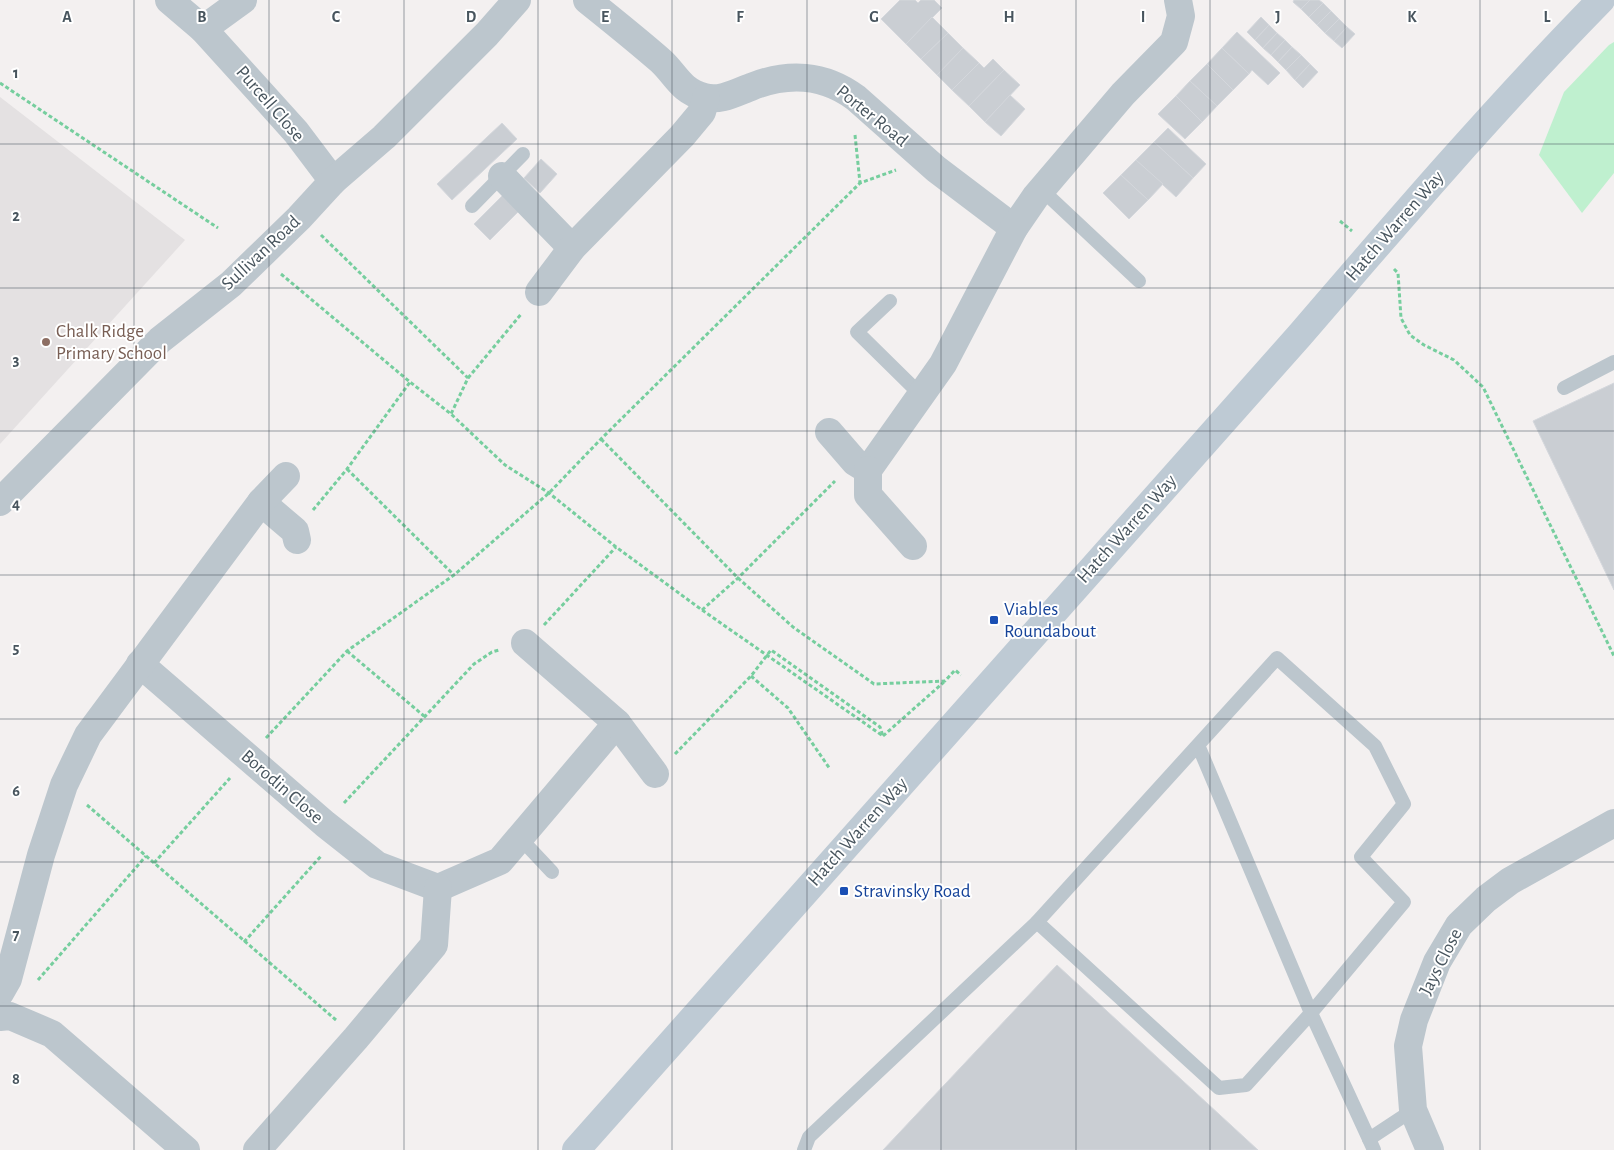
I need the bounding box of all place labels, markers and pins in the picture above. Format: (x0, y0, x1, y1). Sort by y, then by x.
place label: Chalk Ridge Primary School (56, 322, 167, 363)
marker: Chalk Ridge Primary School (40, 336, 52, 348)
place label: Viables Roundabout (1004, 600, 1096, 641)
marker: Viables Roundabout (988, 614, 1000, 626)
place label: Stravinsky Road (854, 882, 971, 901)
marker: Stravinsky Road (838, 885, 850, 897)

